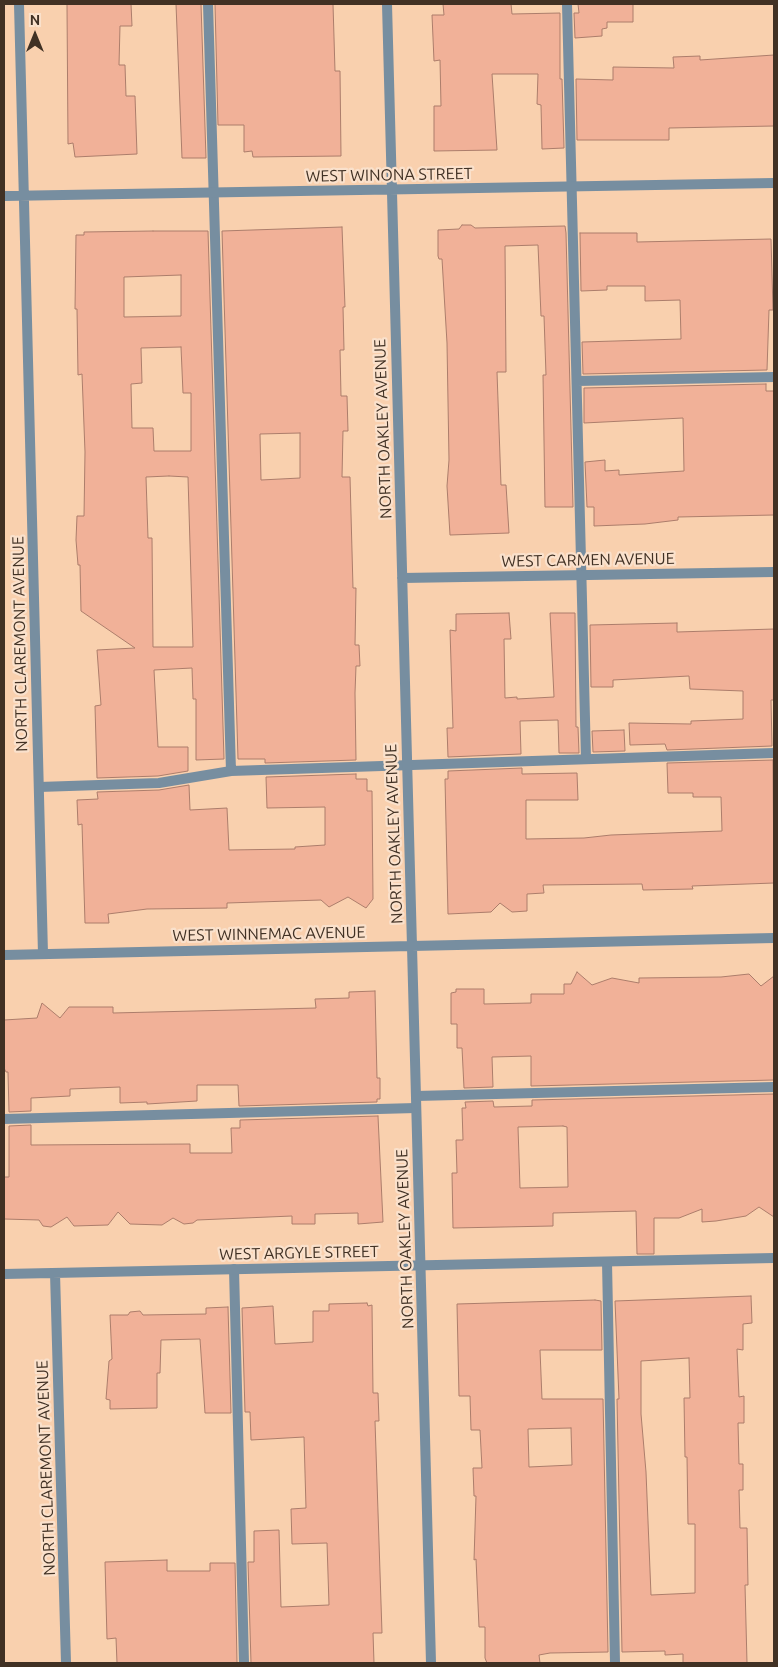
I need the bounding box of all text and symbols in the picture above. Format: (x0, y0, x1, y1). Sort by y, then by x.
north arrow (10, 10, 60, 60)
text: N (30, 12, 40, 28)
street label: WEST WINONA STREET (305, 164, 473, 186)
street label: NORTH OAKLEY AVENUE (370, 339, 396, 519)
street label: NORTH CLAREMONT AVENUE (9, 536, 31, 752)
street label: WEST CARMEN AVENUE (501, 549, 675, 571)
street label: NORTH OAKLEY AVENUE (381, 744, 407, 924)
street label: WEST WINNEMAC AVENUE (172, 923, 366, 945)
street label: NORTH OAKLEY AVENUE (392, 1149, 418, 1329)
street label: WEST ARGYLE STREET (219, 1242, 379, 1264)
street label: NORTH CLAREMONT AVENUE (33, 1360, 59, 1576)

